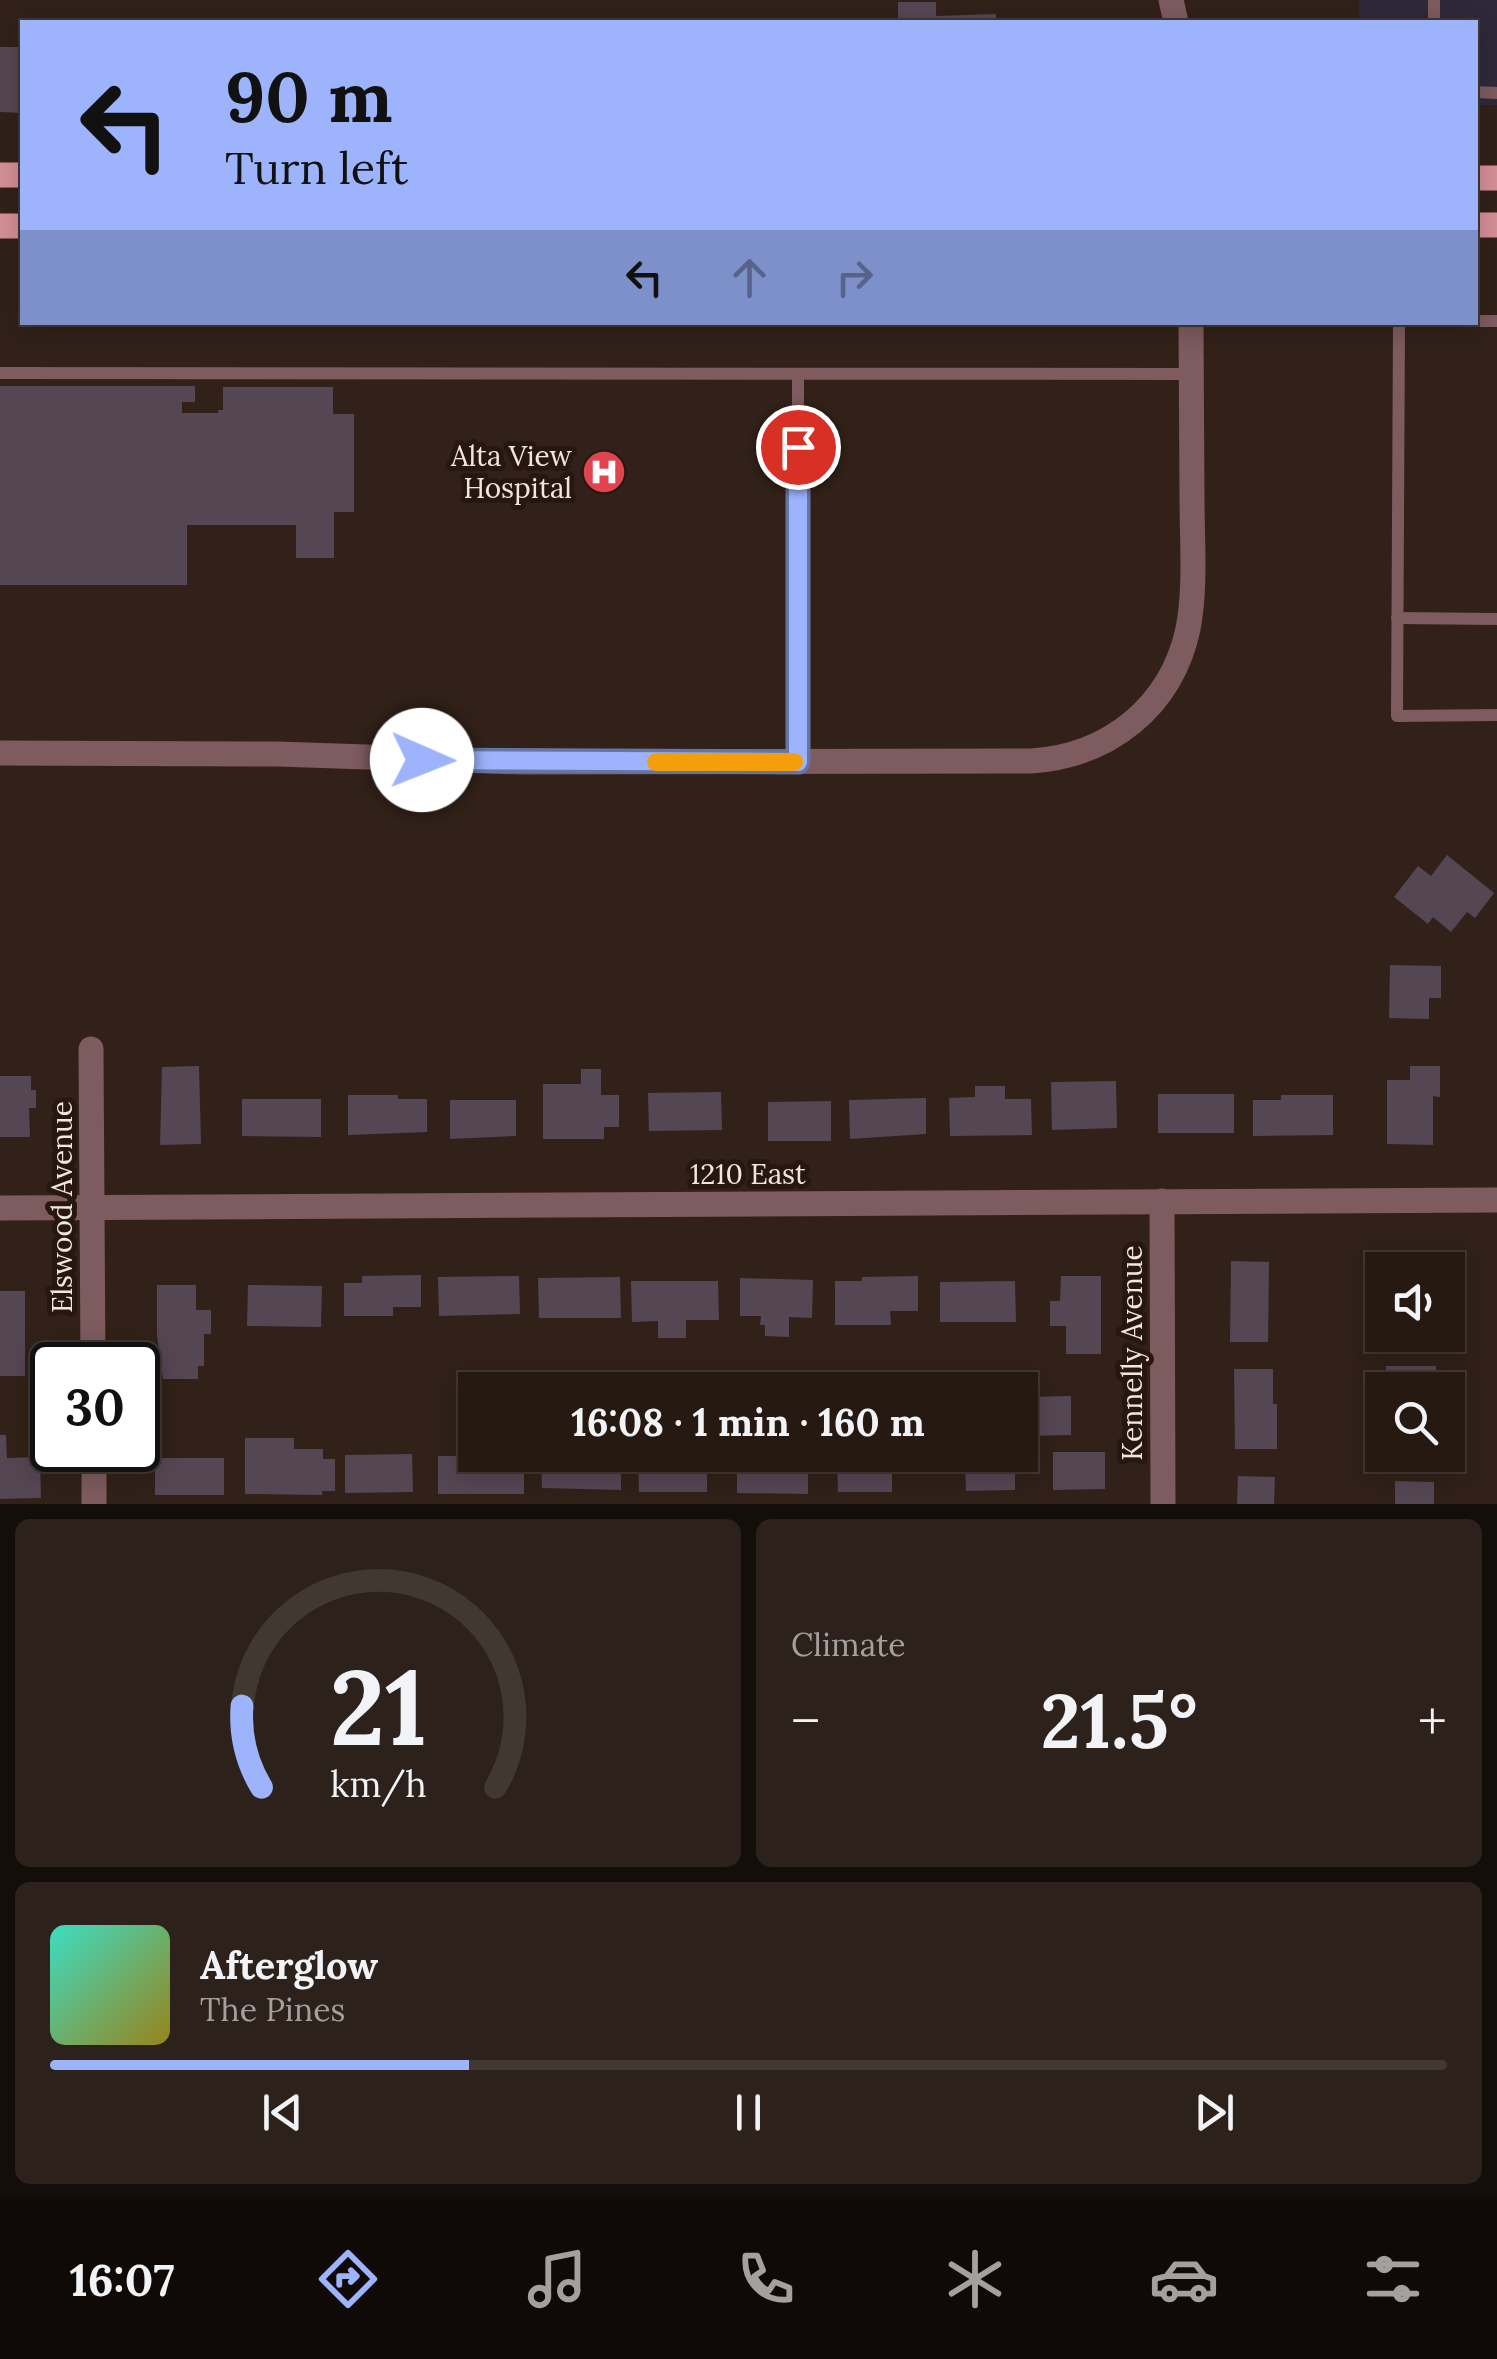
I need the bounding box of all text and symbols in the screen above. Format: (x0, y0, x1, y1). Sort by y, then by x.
text: 90 m (225, 52, 393, 141)
icon: left (60, 60, 190, 190)
text: Turn left (225, 139, 408, 196)
icon: left (617, 250, 672, 305)
icon: ahead (722, 250, 777, 305)
icon: right (827, 250, 882, 305)
pin (756, 405, 841, 490)
icon: arrive (771, 420, 826, 475)
place label: Alta View Hospital (450, 438, 573, 506)
hospital icon: Alta View Hospital (581, 449, 627, 495)
position arrow (370, 708, 474, 812)
street label: Elswood Avenue (44, 1101, 80, 1313)
street label: 1210 East (690, 1156, 806, 1192)
street label: Kennelly Avenue (1114, 1245, 1150, 1461)
map controls (1365, 1252, 1465, 1472)
button: sound (1365, 1252, 1465, 1352)
speed limit sign: 30 (30, 1342, 160, 1472)
button: search (1365, 1372, 1465, 1472)
text: 16:08 · 1 min · 160 m (571, 1398, 925, 1446)
text: Climate (791, 1624, 906, 1665)
text: 21 (329, 1640, 427, 1773)
text: 21.5° (1040, 1673, 1198, 1769)
text: − (791, 1686, 820, 1756)
text: + (1418, 1686, 1447, 1756)
text: km/h (330, 1761, 426, 1807)
text: Afterglow (200, 1941, 378, 1989)
text: The Pines (200, 1989, 345, 2030)
icon: previous (255, 2085, 310, 2140)
icon: pause (721, 2085, 776, 2140)
icon: next (1187, 2085, 1242, 2140)
icon: directions (313, 2244, 383, 2314)
icon: music (522, 2244, 592, 2314)
icon: phone (731, 2244, 801, 2314)
icon: climate (940, 2244, 1010, 2314)
icon: car (1149, 2244, 1219, 2314)
icon: filters (1358, 2244, 1428, 2314)
text: 16:07 (69, 2251, 175, 2308)

